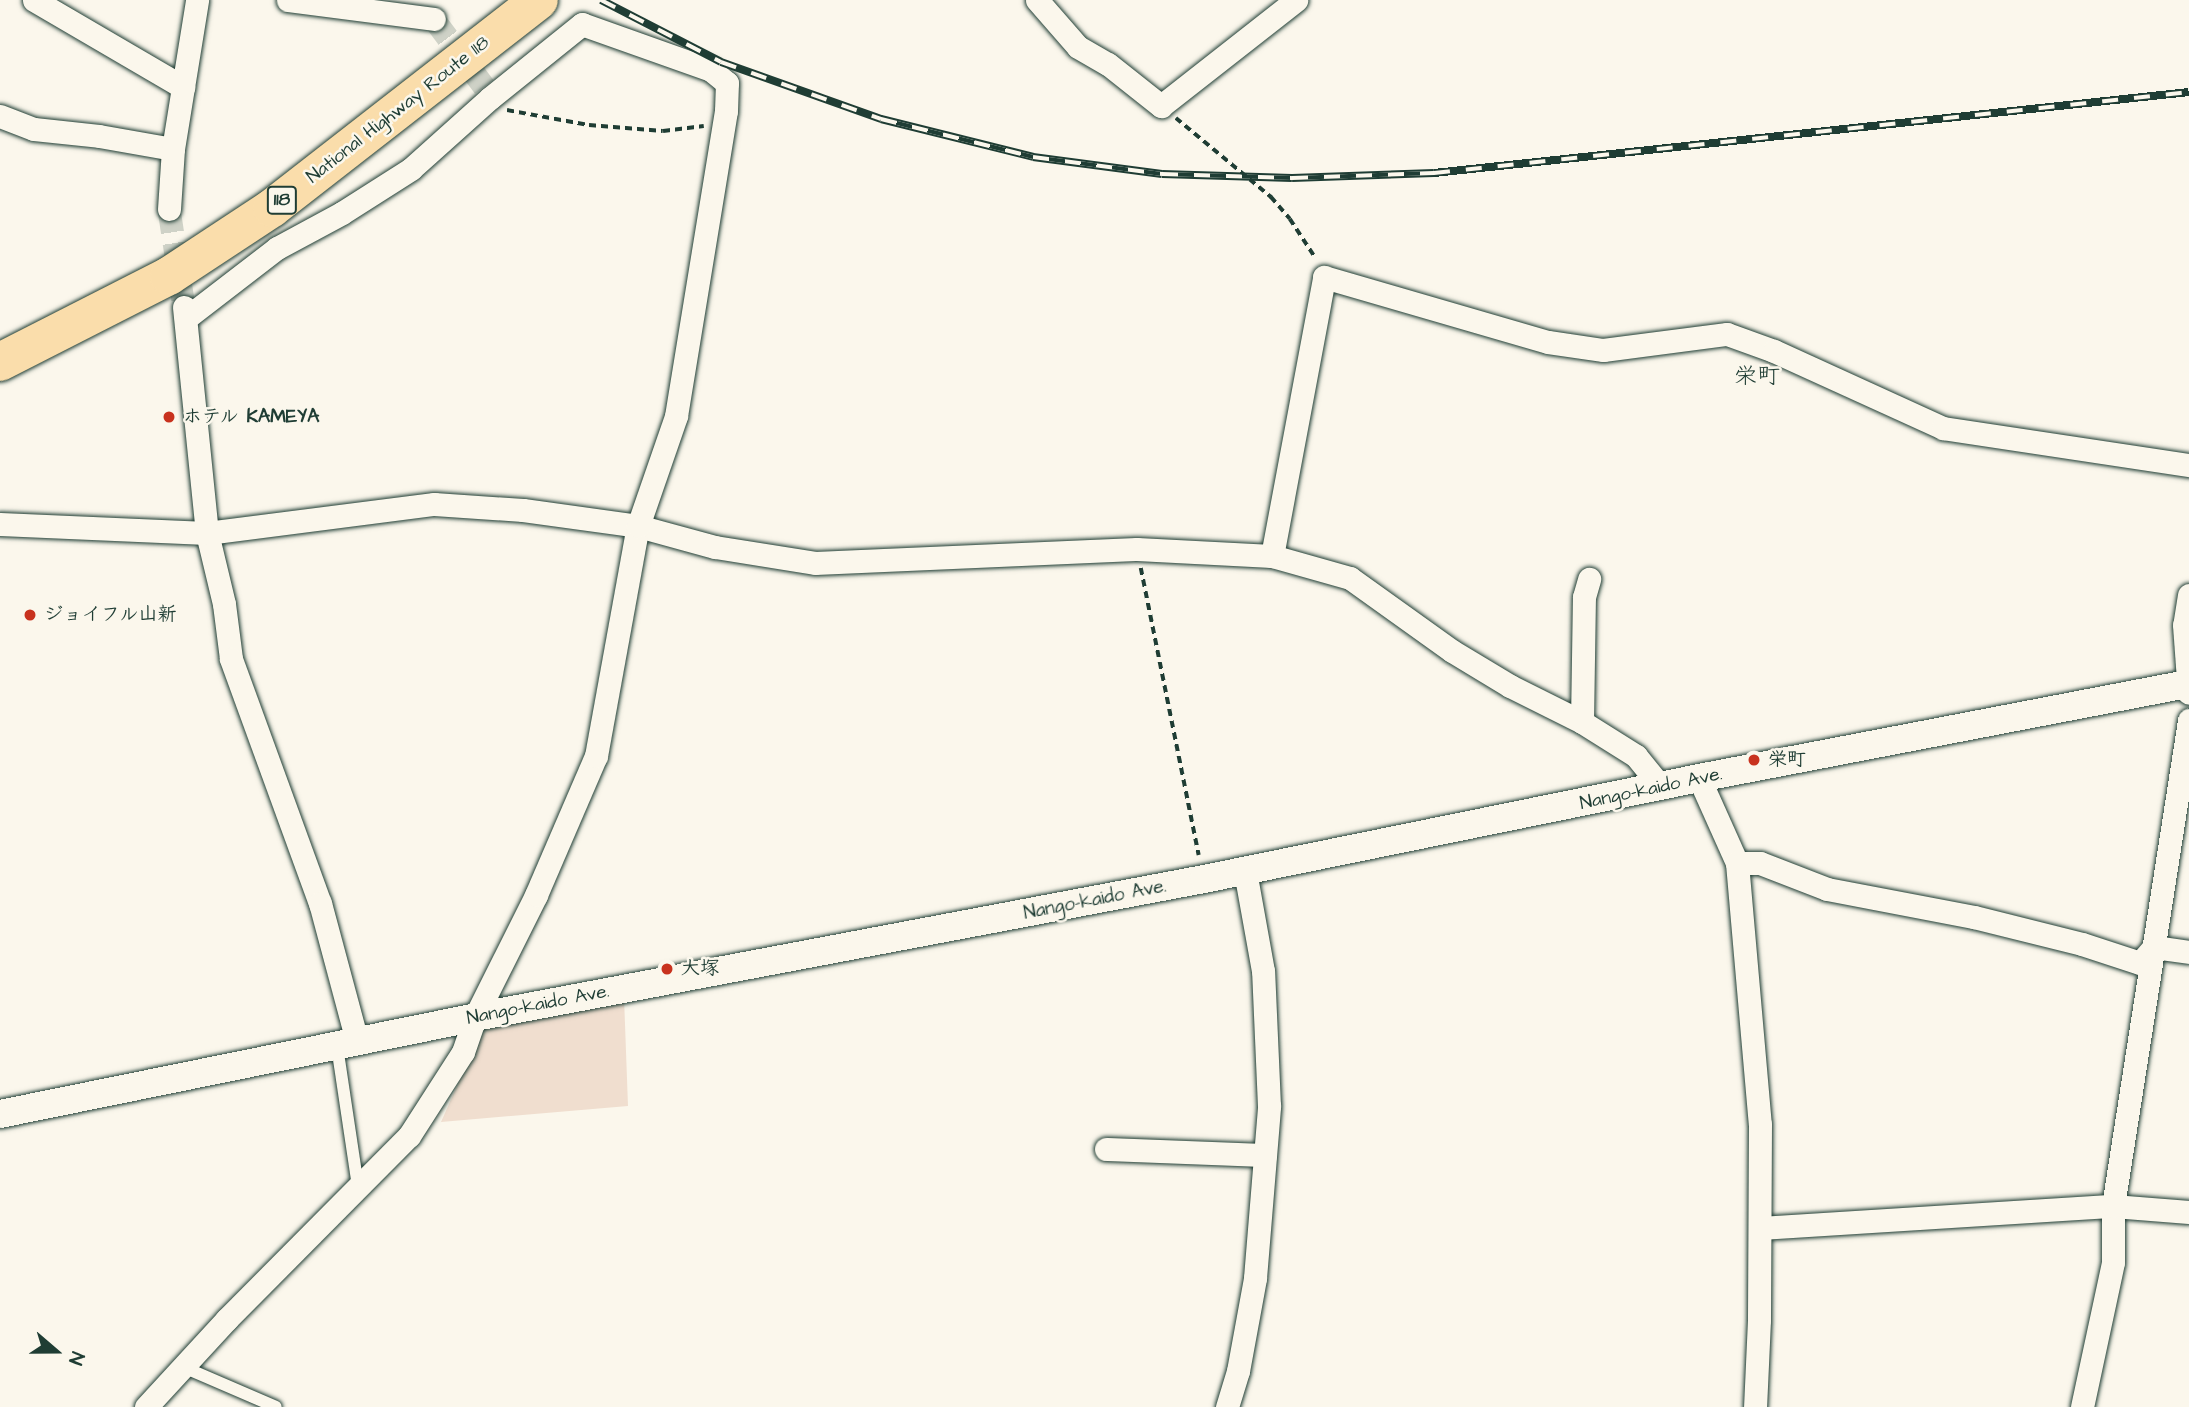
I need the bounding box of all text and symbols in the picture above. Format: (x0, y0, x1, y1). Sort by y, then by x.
street label: National Highway Route 118 (302, 31, 494, 189)
road number: 118 (266, 186, 298, 215)
district label: 栄町 (1734, 362, 1780, 390)
place label: ホテル KAMEYA (183, 406, 321, 428)
marker: ホテル KAMEYA (161, 409, 177, 425)
place label: ジョイフル山新 (44, 604, 177, 626)
marker: ジョイフル山新 (22, 607, 38, 623)
place label: 栄町 (1768, 749, 1806, 771)
marker: 栄町 (1746, 752, 1762, 768)
street label: Nango-kaido Ave. (1578, 763, 1724, 815)
street label: Nango-kaido Ave. (1022, 875, 1168, 925)
place label: 大塚 (681, 958, 719, 980)
marker: 大塚 (659, 961, 675, 977)
street label: Nango-kaido Ave. (465, 980, 611, 1030)
north arrow (21, 1316, 91, 1386)
text: N (61, 1348, 91, 1369)

